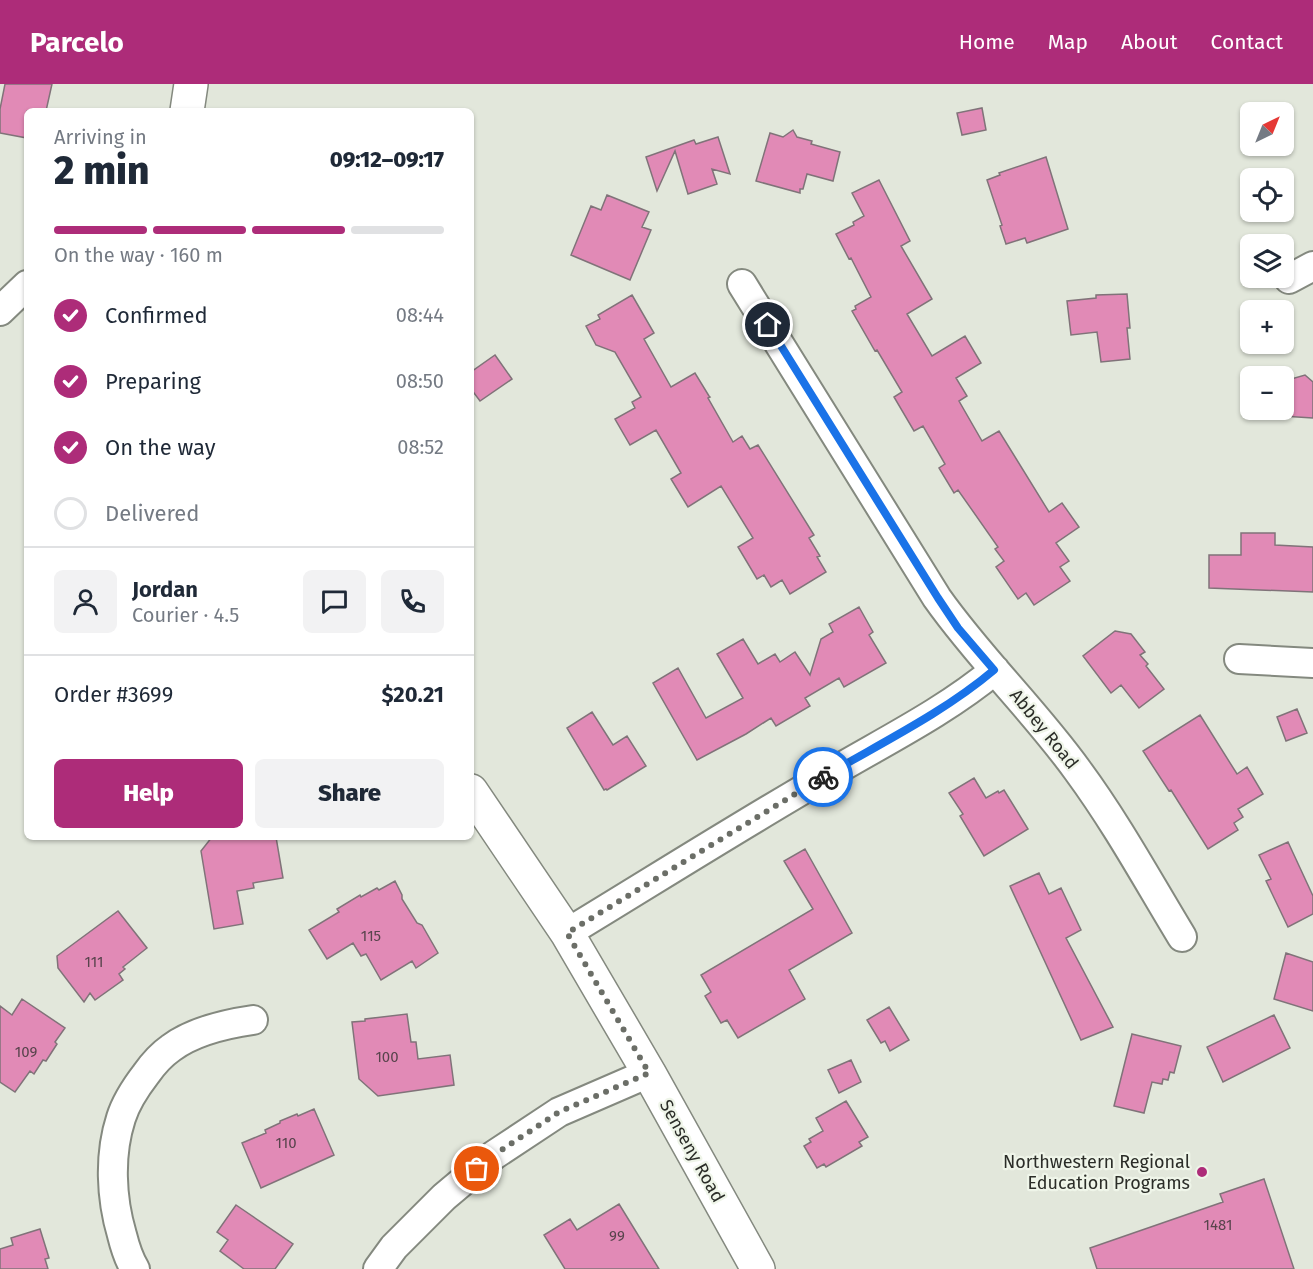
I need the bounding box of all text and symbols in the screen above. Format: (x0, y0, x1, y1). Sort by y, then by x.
text: Parcelo (30, 26, 124, 59)
text: Home (959, 29, 1015, 55)
text: Map (1048, 29, 1088, 55)
text: About (1121, 29, 1178, 55)
text: Contact (1211, 29, 1283, 55)
north arrow (1240, 102, 1294, 156)
map controls (1240, 102, 1294, 420)
text: Arriving in (54, 125, 147, 149)
text: 09:12–09:17 (330, 146, 444, 173)
text: 2 min (54, 148, 150, 194)
button: locate (1240, 168, 1294, 222)
button: layers (1240, 234, 1294, 288)
text: On the way · 160 m (54, 243, 223, 267)
icon: check (54, 299, 87, 332)
pin (742, 299, 793, 350)
button: + (1240, 300, 1294, 354)
text: Confirmed (105, 302, 208, 329)
text: 08:44 (396, 303, 444, 327)
icon: home (751, 308, 784, 341)
icon: check (54, 365, 87, 398)
button: − (1240, 366, 1294, 420)
text: Preparing (105, 368, 201, 395)
text: 08:50 (396, 369, 444, 393)
icon: check (54, 431, 87, 464)
text: On the way (105, 434, 216, 461)
text: 08:52 (397, 435, 444, 459)
text: Delivered (105, 500, 200, 527)
button: person (54, 570, 117, 633)
button: chat (303, 570, 366, 633)
button: phone (381, 570, 444, 633)
text: Jordan (132, 576, 198, 603)
text: Courier · 4.5 (132, 603, 239, 627)
text: Order #3699 (54, 681, 173, 708)
text: $20.21 (382, 681, 444, 708)
street label: Abbey Road (1005, 685, 1083, 773)
courier (793, 747, 853, 807)
button: Help (54, 759, 243, 828)
button: Share (255, 759, 444, 828)
icon: bike (807, 761, 840, 794)
house number: 115 (361, 927, 381, 945)
house number: 111 (84, 953, 104, 971)
house number: 109 (15, 1043, 37, 1061)
house number: 100 (375, 1048, 399, 1066)
street label: Senseny Road (655, 1096, 729, 1206)
house number: 110 (275, 1134, 297, 1152)
pin (451, 1143, 502, 1194)
place label: Northwestern Regional Education Programs (1003, 1151, 1190, 1194)
icon: bag (460, 1152, 493, 1185)
marker: Northwestern Regional Education Programs (1195, 1165, 1209, 1179)
house number: 1481 (1204, 1216, 1232, 1234)
house number: 99 (609, 1227, 625, 1245)

